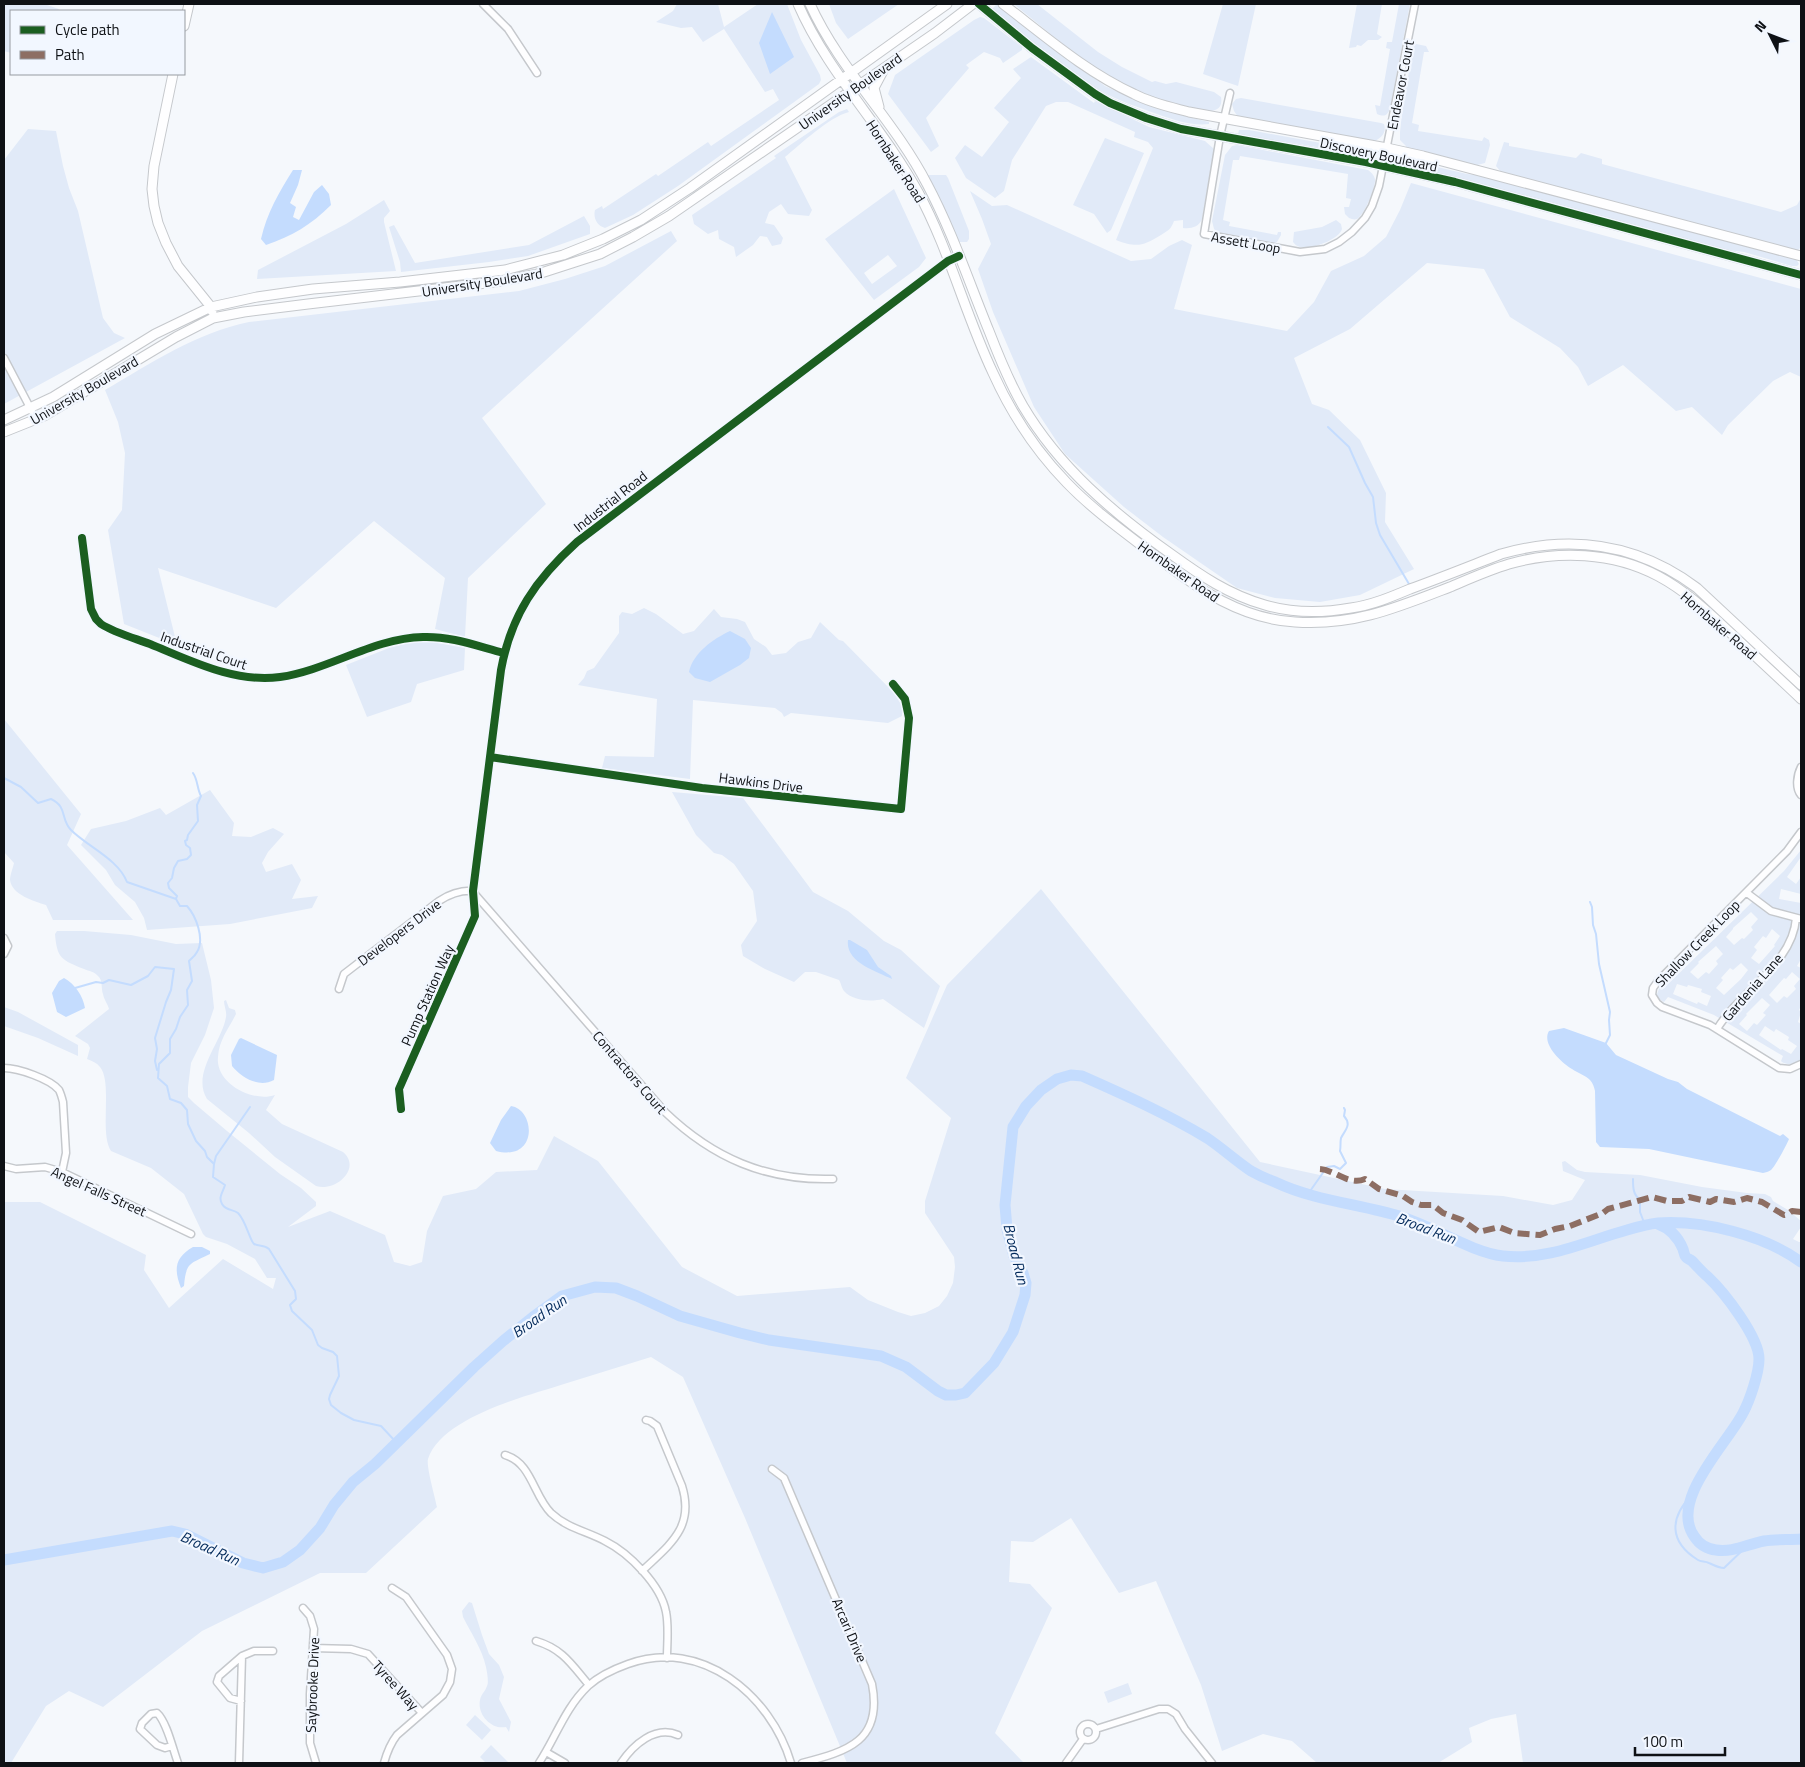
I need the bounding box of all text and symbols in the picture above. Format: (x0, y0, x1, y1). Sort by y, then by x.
legend (10, 10, 185, 75)
north arrow (1745, 10, 1795, 60)
text: N (1749, 15, 1771, 37)
text: Cycle path (55, 18, 120, 41)
street label: Endeavor Court (1381, 38, 1419, 132)
text: Path (55, 43, 85, 66)
street label: University Boulevard (794, 47, 906, 135)
street label: Hornbaker Road (861, 115, 931, 207)
street label: Discovery Boulevard (1318, 131, 1440, 177)
street label: Assett Loop (1210, 226, 1282, 258)
street label: University Boulevard (420, 262, 544, 302)
street label: University Boulevard (26, 350, 142, 430)
street label: Industrial Road (569, 465, 651, 537)
street label: Hornbaker Road (1134, 535, 1224, 607)
street label: Hornbaker Road (1676, 586, 1762, 664)
street label: Industrial Court (158, 625, 250, 675)
street label: Hawkins Drive (718, 766, 804, 798)
street label: Developers Drive (353, 894, 445, 970)
street label: Shallow Creek Loop (1650, 894, 1744, 992)
street label: Pump Station Way (395, 941, 459, 1049)
street label: Gardenia Lane (1717, 949, 1787, 1025)
street label: Contractors Court (588, 1026, 672, 1118)
street label: Angel Falls Street (48, 1161, 150, 1221)
water label: Broad Run (1393, 1206, 1460, 1250)
water label: Broad Run (997, 1221, 1035, 1288)
water label: Broad Run (507, 1288, 572, 1343)
water label: Broad Run (177, 1525, 244, 1571)
street label: Arcari Drive (827, 1595, 873, 1665)
street label: Saybrooke Drive (300, 1637, 324, 1733)
street label: Tyree Way (368, 1655, 424, 1715)
scale bar (1635, 1724, 1725, 1756)
text: 100 m (1642, 1730, 1683, 1753)

